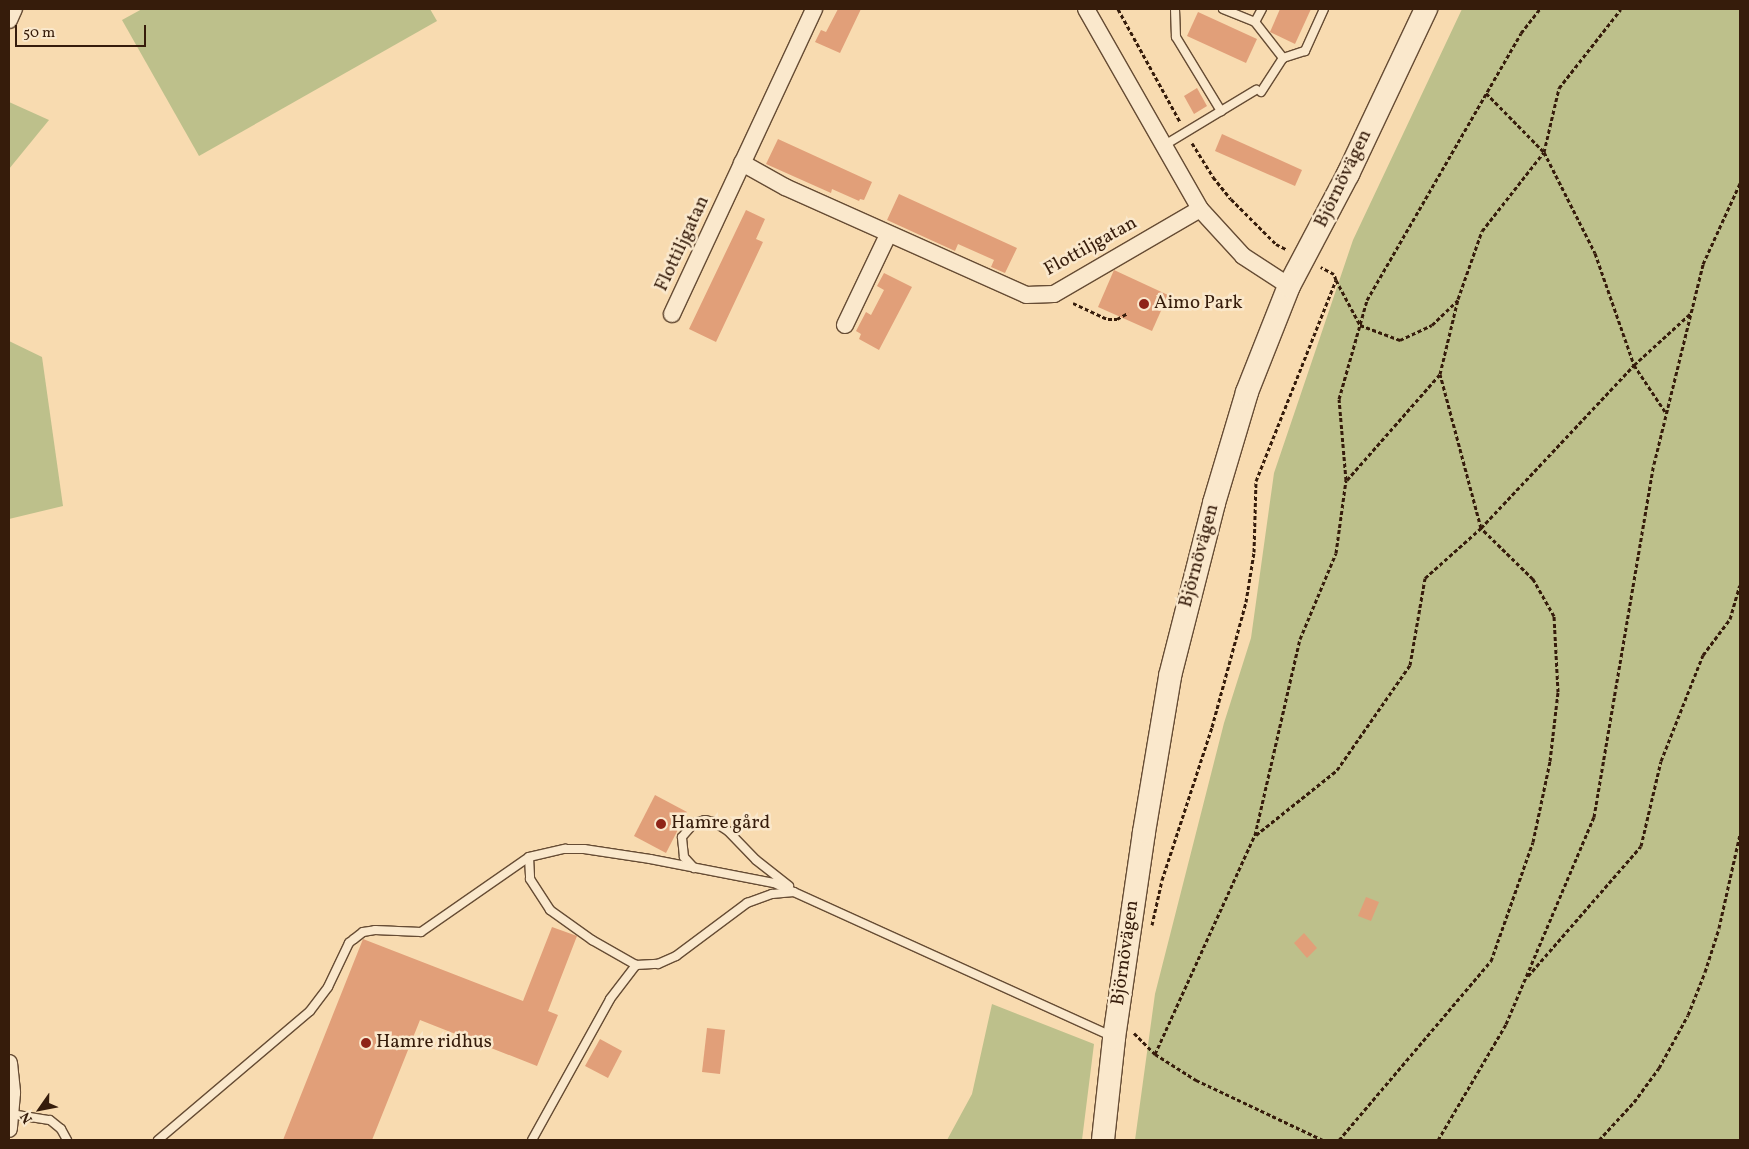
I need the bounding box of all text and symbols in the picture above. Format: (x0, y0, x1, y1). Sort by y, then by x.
scale bar (18, 15, 149, 47)
text: 50 m (23, 23, 55, 44)
street label: Björnövägen (1310, 126, 1378, 232)
street label: Flottiljgatan (651, 193, 715, 295)
street label: Flottiljgatan (1041, 212, 1141, 282)
place label: Aimo Park (1154, 293, 1243, 315)
marker: Aimo Park (1138, 298, 1150, 310)
street label: Björnövägen (1175, 502, 1225, 610)
place label: Hamre gård (671, 813, 770, 835)
marker: Hamre gård (655, 818, 667, 830)
street label: Björnövägen (1107, 899, 1145, 1007)
place label: Hamre ridhus (376, 1032, 492, 1054)
marker: Hamre ridhus (360, 1037, 372, 1049)
north arrow (15, 1084, 65, 1134)
text: N (16, 1108, 38, 1127)

